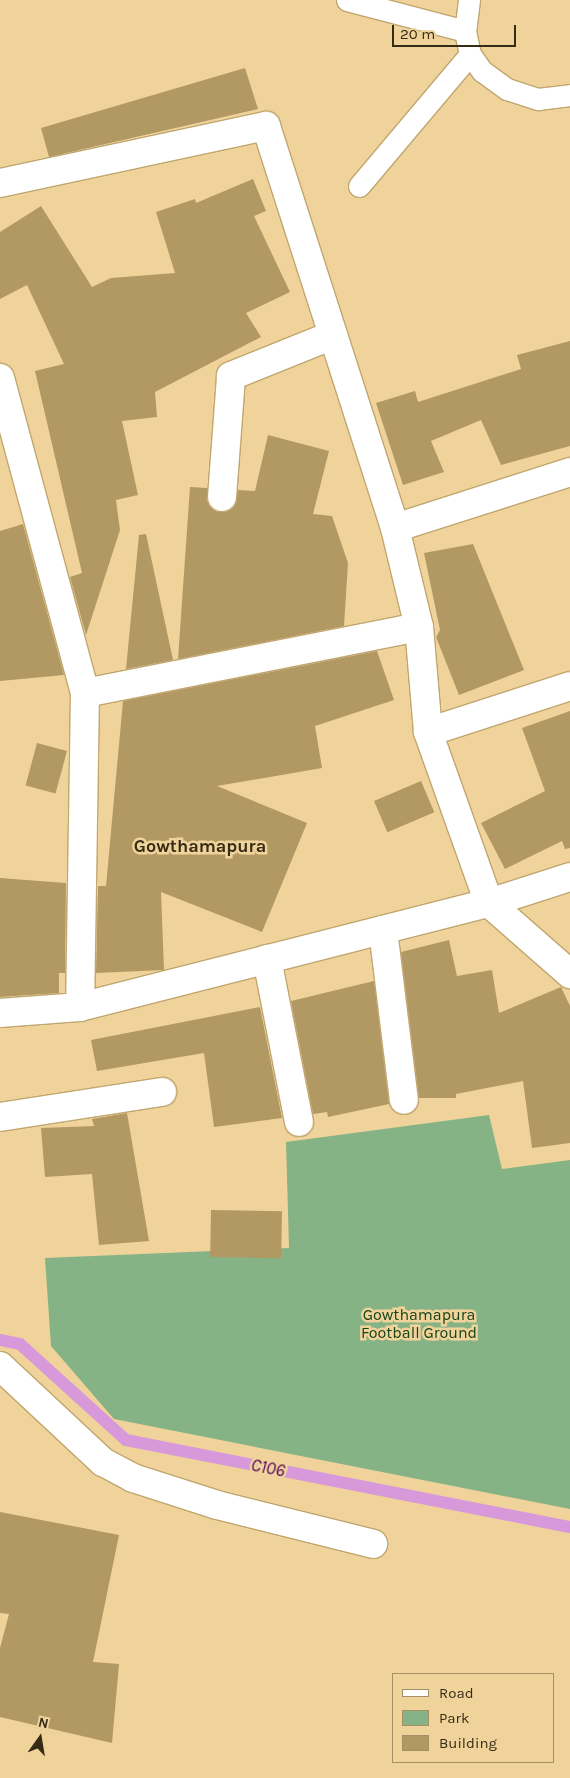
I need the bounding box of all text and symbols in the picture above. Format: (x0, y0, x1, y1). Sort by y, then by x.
scale bar (395, 15, 519, 47)
text: 20 m (400, 25, 435, 43)
district label: Gowthamapura (134, 835, 266, 857)
park label: Gowthamapura Football Ground (361, 1305, 477, 1343)
water label: C106 (249, 1454, 287, 1482)
legend (392, 1673, 555, 1763)
text: Road (439, 1684, 474, 1702)
text: Park (439, 1709, 469, 1727)
north arrow (15, 1713, 65, 1763)
text: N (37, 1713, 50, 1732)
text: Building (439, 1734, 497, 1752)

